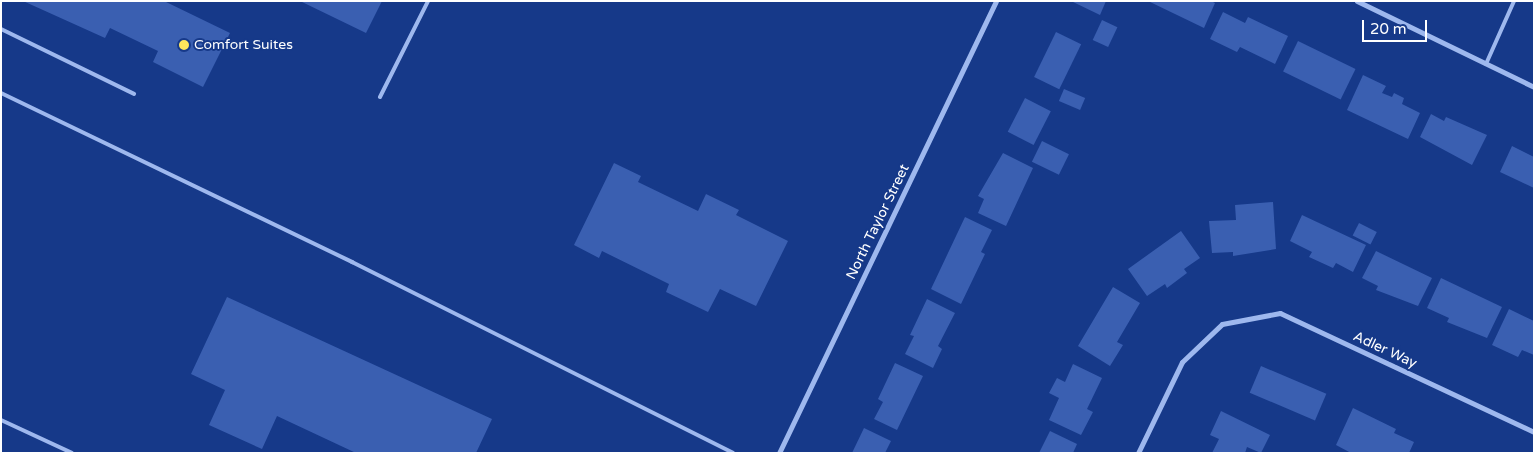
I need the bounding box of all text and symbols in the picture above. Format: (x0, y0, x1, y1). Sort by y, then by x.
scale bar (1365, 10, 1430, 42)
text: 20 m (1370, 20, 1407, 38)
place label: Comfort Suites (194, 37, 293, 53)
marker: Comfort Suites (178, 39, 190, 51)
street label: North Taylor Street (843, 162, 913, 282)
street label: Adler Way (1350, 328, 1420, 372)

